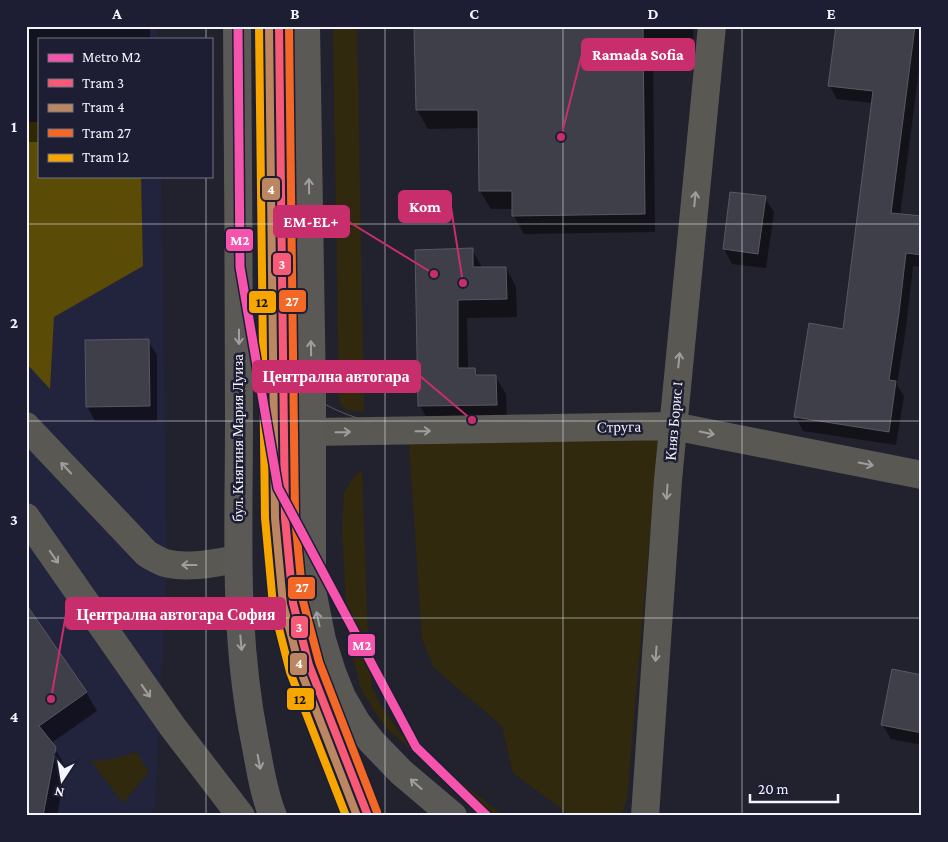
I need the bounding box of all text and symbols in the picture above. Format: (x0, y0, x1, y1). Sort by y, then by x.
text: A (111, 5, 122, 22)
text: B (290, 5, 300, 22)
text: C (469, 5, 479, 22)
text: D (647, 5, 659, 22)
text: E (826, 5, 836, 22)
legend (38, 38, 212, 178)
callout: Ramada Sofia (582, 39, 694, 70)
text: Ramada Sofia (592, 46, 684, 63)
text: Metro M2 (82, 49, 141, 65)
text: Tram 3 (82, 75, 124, 91)
text: Tram 4 (82, 99, 125, 115)
text: 1 (11, 118, 17, 135)
text: Tram 27 (82, 125, 131, 141)
text: Tram 12 (82, 149, 129, 165)
line badge: 4 (261, 177, 281, 201)
one-way arrow (304, 178, 313, 194)
text: 4 (267, 181, 275, 197)
callout: Kom (399, 191, 451, 222)
one-way arrow (690, 191, 700, 207)
text: Kom (409, 198, 441, 215)
callout: EM-EL+ (274, 206, 349, 237)
text: EM-EL+ (283, 213, 339, 230)
line badge: M2 (225, 228, 254, 252)
text: M2 (230, 232, 250, 248)
line badge: 3 (272, 252, 292, 276)
text: 3 (279, 256, 286, 272)
line badge: 27 (278, 289, 307, 313)
line badge: 12 (248, 290, 277, 314)
text: 27 (285, 293, 299, 309)
text: 12 (256, 294, 268, 310)
text: 2 (10, 314, 18, 331)
one-way arrow (234, 329, 244, 345)
one-way arrow (306, 341, 316, 357)
one-way arrow (674, 353, 684, 369)
street label: бул. Княгиня Мария Луиза (230, 354, 246, 522)
callout: Централна автогара (253, 361, 420, 392)
text: Централна автогара (262, 368, 410, 386)
street label: Княз Борис I (663, 381, 685, 461)
street label: Струга (597, 419, 642, 435)
one-way arrow (414, 426, 430, 435)
one-way arrow (334, 427, 351, 437)
one-way arrow (699, 428, 715, 438)
one-way arrow (858, 460, 874, 469)
one-way arrow (60, 462, 72, 474)
one-way arrow (662, 484, 672, 500)
text: 3 (10, 511, 18, 528)
one-way arrow (49, 550, 59, 564)
one-way arrow (181, 560, 198, 570)
line badge: 27 (287, 576, 316, 600)
text: 27 (295, 579, 309, 595)
callout: Централна автогара София (66, 598, 285, 629)
text: Централна автогара София (77, 606, 276, 624)
one-way arrow (313, 612, 322, 628)
line badge: 3 (290, 615, 309, 639)
text: 3 (296, 619, 303, 635)
line badge: M2 (347, 633, 376, 657)
one-way arrow (236, 634, 246, 650)
text: M2 (352, 637, 372, 653)
one-way arrow (651, 646, 661, 662)
line badge: 4 (289, 652, 308, 676)
text: 4 (295, 655, 303, 671)
one-way arrow (141, 684, 152, 697)
line badge: 12 (286, 687, 315, 711)
text: 12 (294, 691, 306, 707)
text: 4 (10, 708, 19, 725)
one-way arrow (254, 753, 264, 769)
north arrow (38, 754, 88, 804)
scale bar (750, 772, 838, 804)
one-way arrow (409, 779, 422, 790)
text: 20 m (758, 781, 789, 797)
text: N (53, 784, 66, 802)

